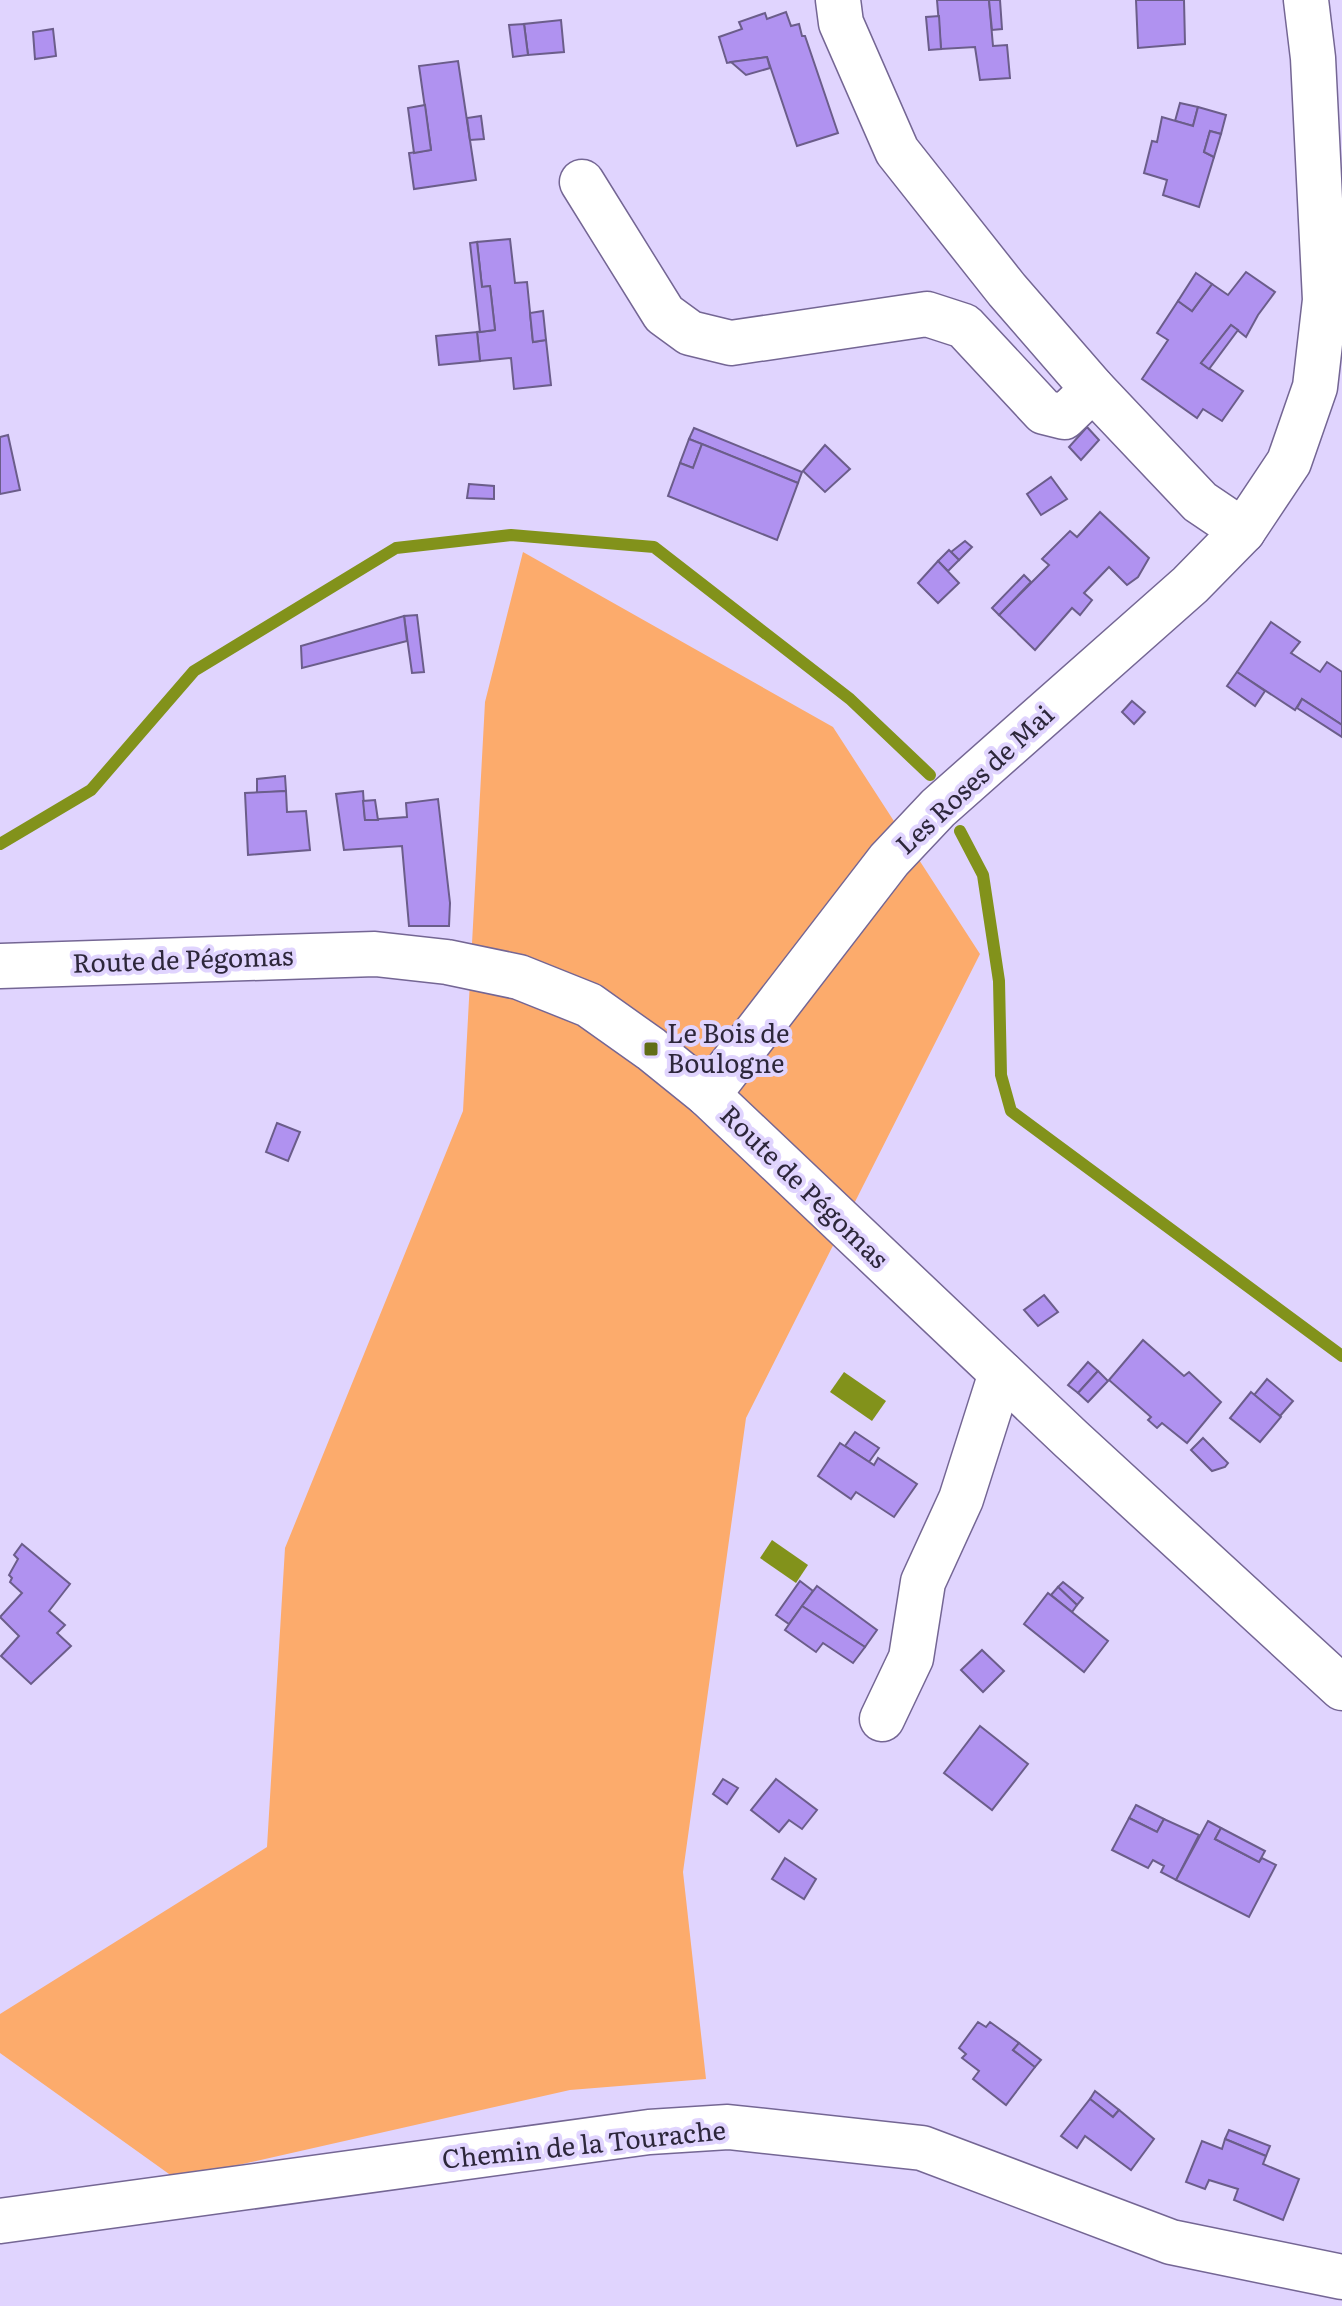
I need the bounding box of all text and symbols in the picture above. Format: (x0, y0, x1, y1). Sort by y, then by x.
street label: Les Roses de Mai (885, 694, 1061, 862)
street label: Route de Pégomas (72, 934, 294, 981)
place label: Le Bois de Boulogne (667, 1012, 789, 1081)
marker: Le Bois de Boulogne (642, 1040, 660, 1058)
street label: Route de Pégomas (713, 1094, 899, 1276)
street label: Chemin de la Tourache (440, 2108, 728, 2177)

